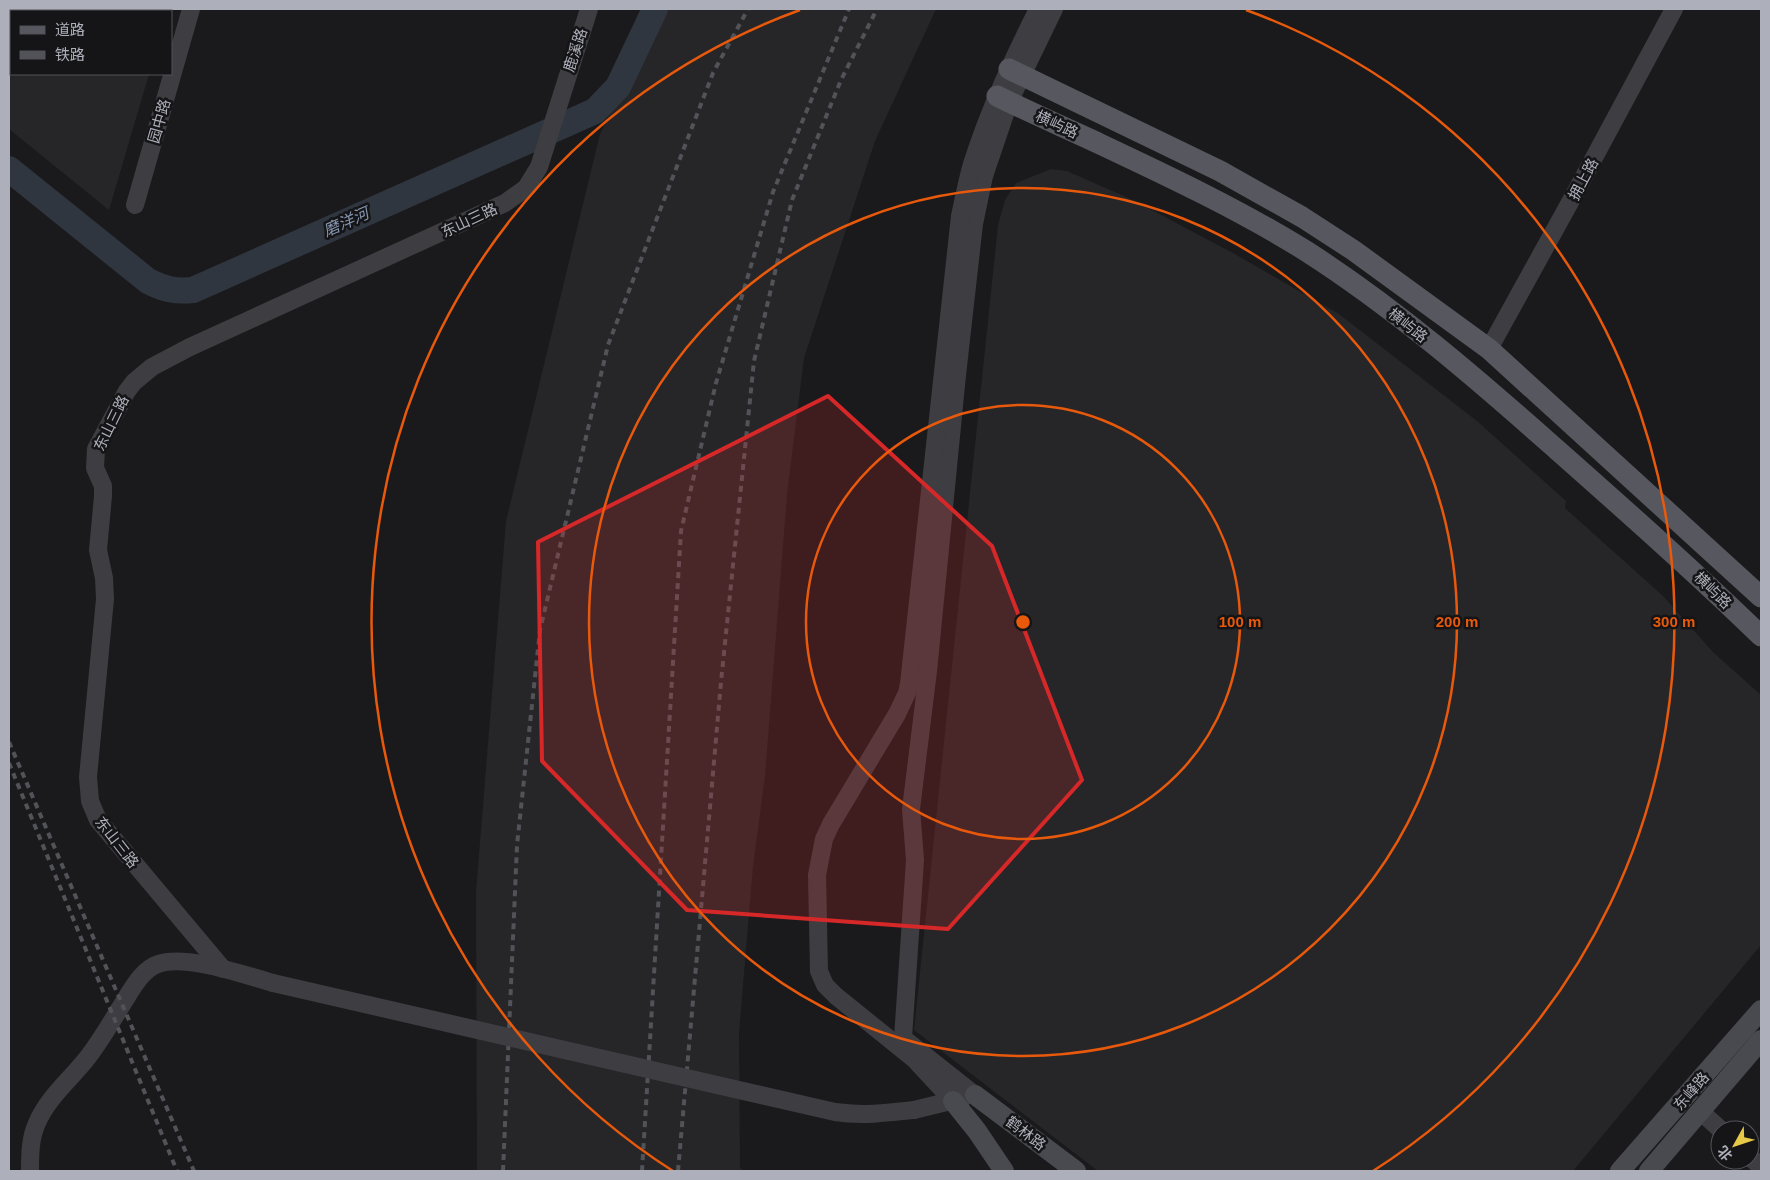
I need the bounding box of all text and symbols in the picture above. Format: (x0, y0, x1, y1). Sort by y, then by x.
legend (10, 10, 172, 75)
text: 道路 (55, 21, 85, 38)
street label: 鹿溪路 (560, 26, 590, 74)
text: 铁路 (55, 46, 85, 63)
street label: 园中路 (145, 97, 173, 145)
street label: 横屿路 (1033, 107, 1081, 141)
street label: 拥上路 (1565, 155, 1601, 203)
street label: 东山三路 (438, 200, 500, 240)
water label: 磨洋河 (321, 203, 374, 240)
street label: 横屿路 (1385, 304, 1431, 346)
street label: 东山三路 (90, 392, 132, 454)
street label: 横屿路 (1691, 568, 1735, 612)
centre of rings (1014, 613, 1032, 631)
text: 100 m (1219, 613, 1261, 630)
text: 200 m (1436, 613, 1478, 630)
text: 300 m (1653, 613, 1695, 630)
street label: 东山三路 (92, 813, 142, 871)
street label: 东峰路 (1670, 1068, 1712, 1114)
street label: 鹤林路 (1003, 1113, 1049, 1153)
north arrow (1710, 1120, 1760, 1170)
text: 北 (1714, 1143, 1736, 1164)

